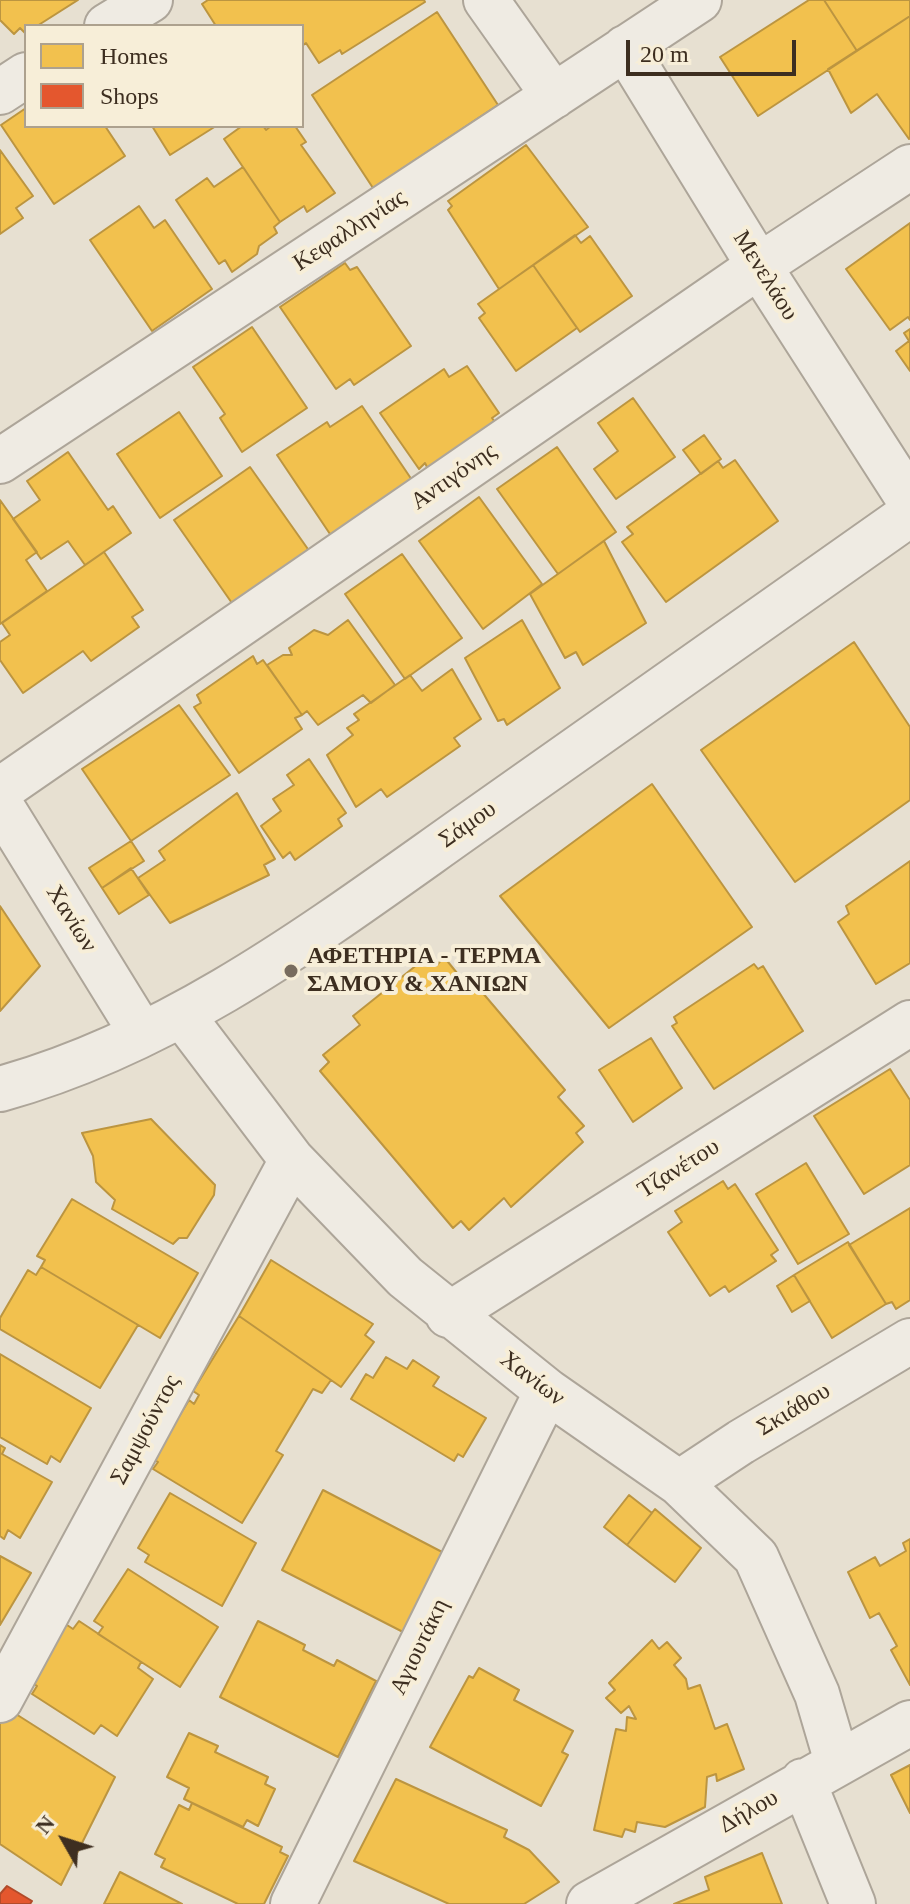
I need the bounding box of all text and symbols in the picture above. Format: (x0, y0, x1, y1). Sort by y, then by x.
legend (24, 24, 304, 128)
scale bar (630, 24, 800, 74)
text: 20 m (640, 41, 689, 67)
text: Homes (100, 43, 168, 69)
text: Shops (100, 83, 159, 109)
street label: Κεφαλληνίας (288, 184, 412, 278)
street label: Μενελάου (726, 226, 804, 326)
street label: Αντιγόνης (406, 437, 502, 517)
street label: Σάμου (434, 795, 502, 855)
street label: Χανίων (39, 880, 103, 958)
place label: ΑΦΕΤΗΡΙΑ - ΤΕΡΜΑ ΣΑΜΟΥ & ΧΑΝΙΩΝ (307, 943, 541, 999)
marker: ΑΦΕΤΗΡΙΑ - ΤΕΡΜΑ ΣΑΜΟΥ & ΧΑΝΙΩΝ (282, 962, 300, 980)
street label: Τζανέτου (633, 1133, 725, 1205)
street label: Χανίων (494, 1345, 570, 1413)
street label: Σαμψούντος (105, 1370, 187, 1490)
street label: Σκιάθου (752, 1377, 836, 1443)
street label: Αγιουτάκη (384, 1594, 456, 1700)
street label: Δήλου (714, 1784, 784, 1840)
north arrow (24, 1800, 104, 1880)
text: N (30, 1811, 60, 1839)

